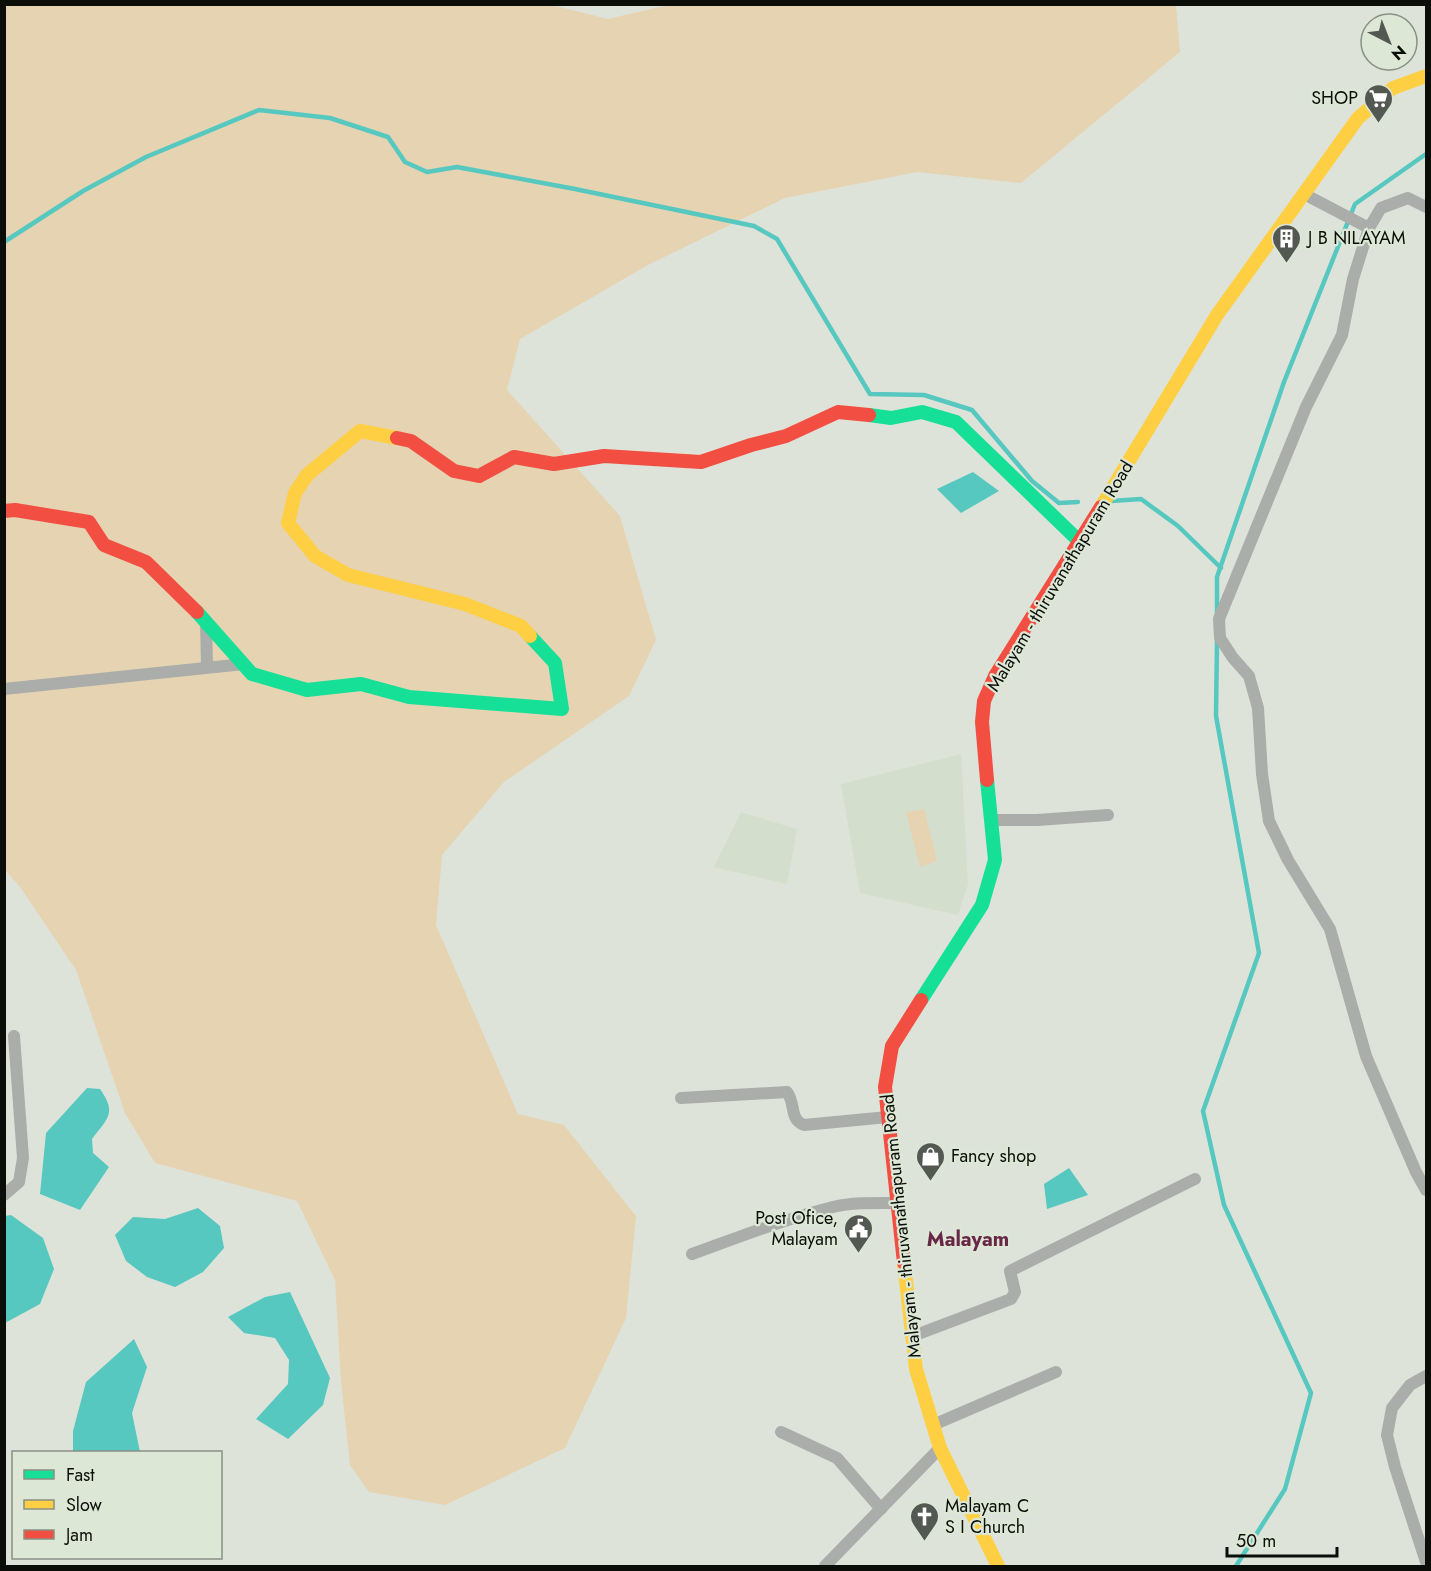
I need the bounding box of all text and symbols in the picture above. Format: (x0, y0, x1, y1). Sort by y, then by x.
north arrow (1359, 12, 1419, 72)
text: N (1386, 40, 1411, 66)
supermarket icon: SHOP (1363, 82, 1395, 124)
place label: SHOP (1311, 85, 1358, 111)
building icon: J B NILAYAM (1271, 222, 1303, 264)
place label: J B NILAYAM (1306, 225, 1406, 251)
street label: Malayam - thiruvanathapuram Road (981, 456, 1139, 696)
street label: Malayam - thiruvanathapuram Road (874, 1093, 928, 1359)
shop icon: Fancy shop (914, 1140, 946, 1182)
place label: Fancy shop (951, 1143, 1036, 1169)
place label: Post Ofice, Malayam (755, 1205, 838, 1252)
public building icon: Post Ofice, Malayam (843, 1212, 875, 1254)
district label: Malayam (927, 1225, 1009, 1254)
legend (12, 1451, 222, 1559)
text: Fast (66, 1462, 95, 1488)
text: Slow (66, 1492, 103, 1518)
place label: Malayam C S I Church (945, 1493, 1029, 1540)
church icon: Malayam C S I Church (908, 1500, 940, 1542)
scale bar (1227, 1520, 1336, 1558)
text: Jam (64, 1522, 93, 1548)
text: 50 m (1236, 1528, 1276, 1554)

